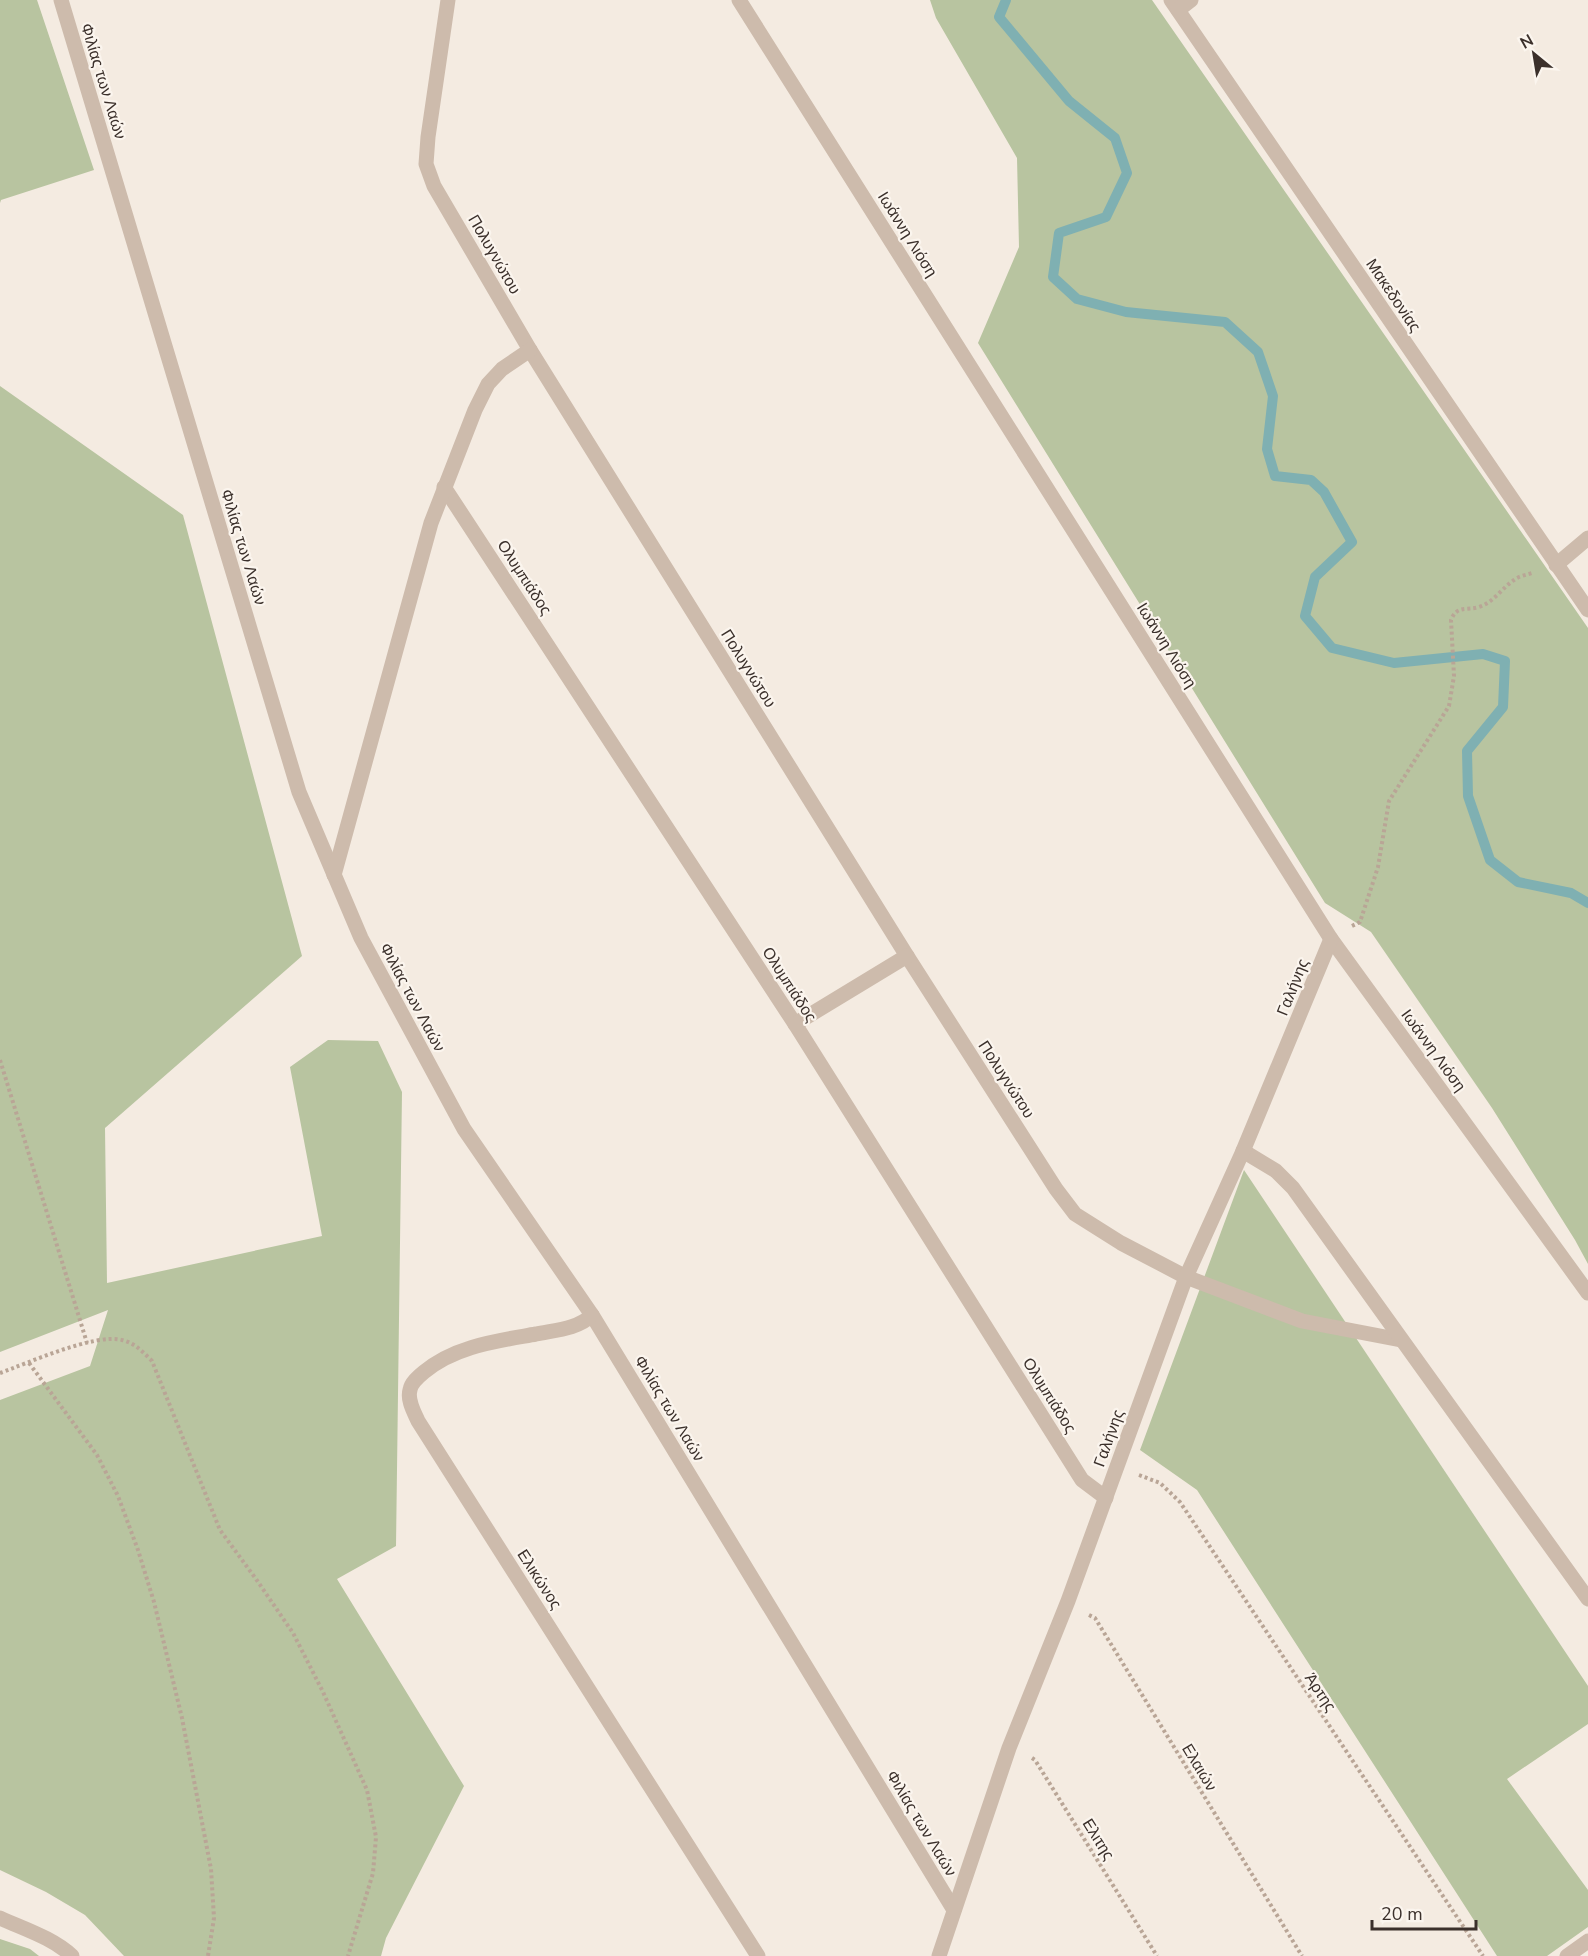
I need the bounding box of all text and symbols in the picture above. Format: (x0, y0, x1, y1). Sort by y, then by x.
street label: Φιλίας των Λαών (75, 21, 131, 142)
north arrow (1504, 24, 1564, 84)
text: N (1516, 29, 1538, 54)
street label: Ιωάννη Λιόση (872, 188, 942, 282)
street label: Πολυγνώτου (462, 211, 526, 298)
street label: Μακεδονίας (1361, 255, 1426, 337)
street label: Φιλίας των Λαών (215, 487, 271, 608)
street label: Ολυμπιάδος (492, 536, 557, 620)
street label: Ιωάννη Λιόση (1131, 599, 1201, 693)
street label: Πολυγνώτου (715, 625, 781, 712)
street label: Φιλίας των Λαών (374, 939, 450, 1056)
street label: Ολυμπιάδος (757, 943, 822, 1027)
street label: Γαλήνης (1272, 955, 1314, 1019)
street label: Ιωάννη Λιόση (1396, 1005, 1471, 1096)
street label: Πολυγνώτου (973, 1036, 1039, 1123)
street label: Φιλίας των Λαών (629, 1351, 709, 1466)
street label: Ολυμπιάδος (1017, 1353, 1081, 1438)
street label: Γαλήνης (1088, 1406, 1130, 1470)
street label: Ελικώνος (512, 1545, 567, 1614)
street label: Άρτης (1299, 1669, 1341, 1717)
street label: Ελαιών (1176, 1740, 1222, 1795)
street label: Φιλίας των Λαών (881, 1766, 961, 1881)
street label: Ελιτης (1077, 1815, 1120, 1865)
scale bar (1372, 1893, 1476, 1931)
text: 20 m (1381, 1902, 1423, 1926)

